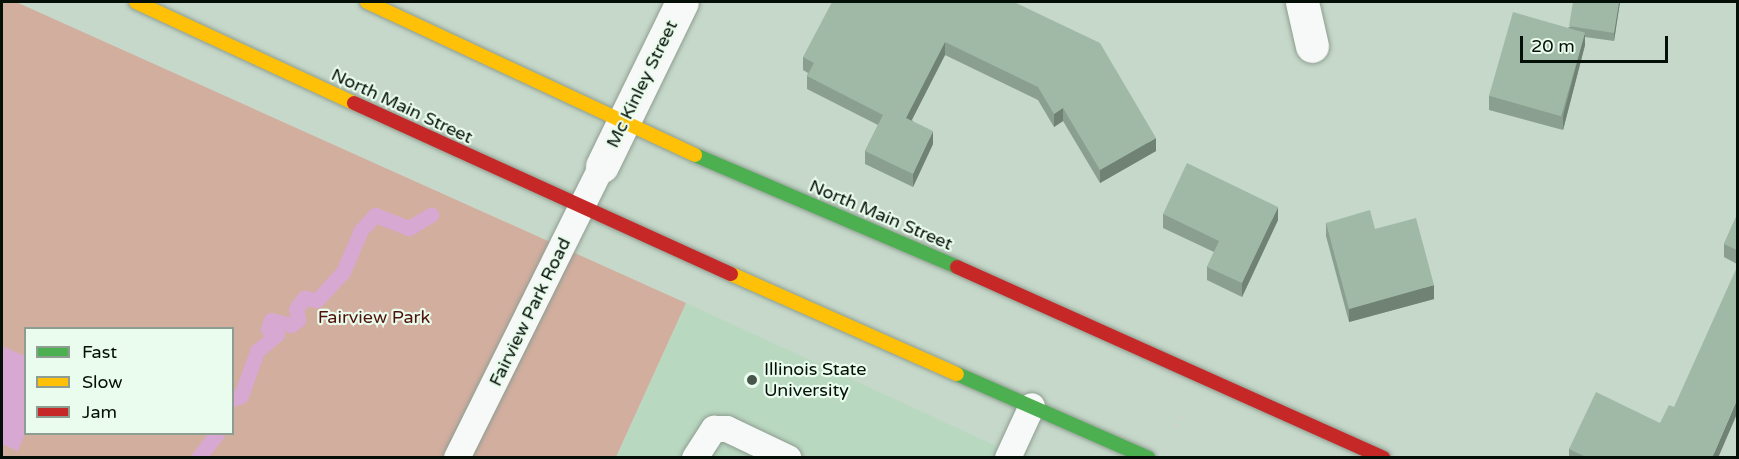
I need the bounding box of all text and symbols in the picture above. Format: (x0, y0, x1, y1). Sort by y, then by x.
street label: Mc Kinley Street (602, 17, 682, 151)
scale bar (1523, 24, 1672, 62)
text: 20 m (1531, 35, 1575, 57)
street label: North Main Street (328, 64, 476, 148)
street label: North Main Street (806, 175, 956, 255)
street label: Fairview Park Road (485, 234, 575, 390)
park label: Fairview Park (318, 306, 430, 328)
legend (24, 327, 234, 435)
text: Fast (82, 341, 117, 363)
place label: Illinois State University (764, 359, 867, 401)
text: Slow (82, 371, 123, 393)
marker: Illinois State University (745, 373, 759, 387)
text: Jam (82, 401, 117, 423)

